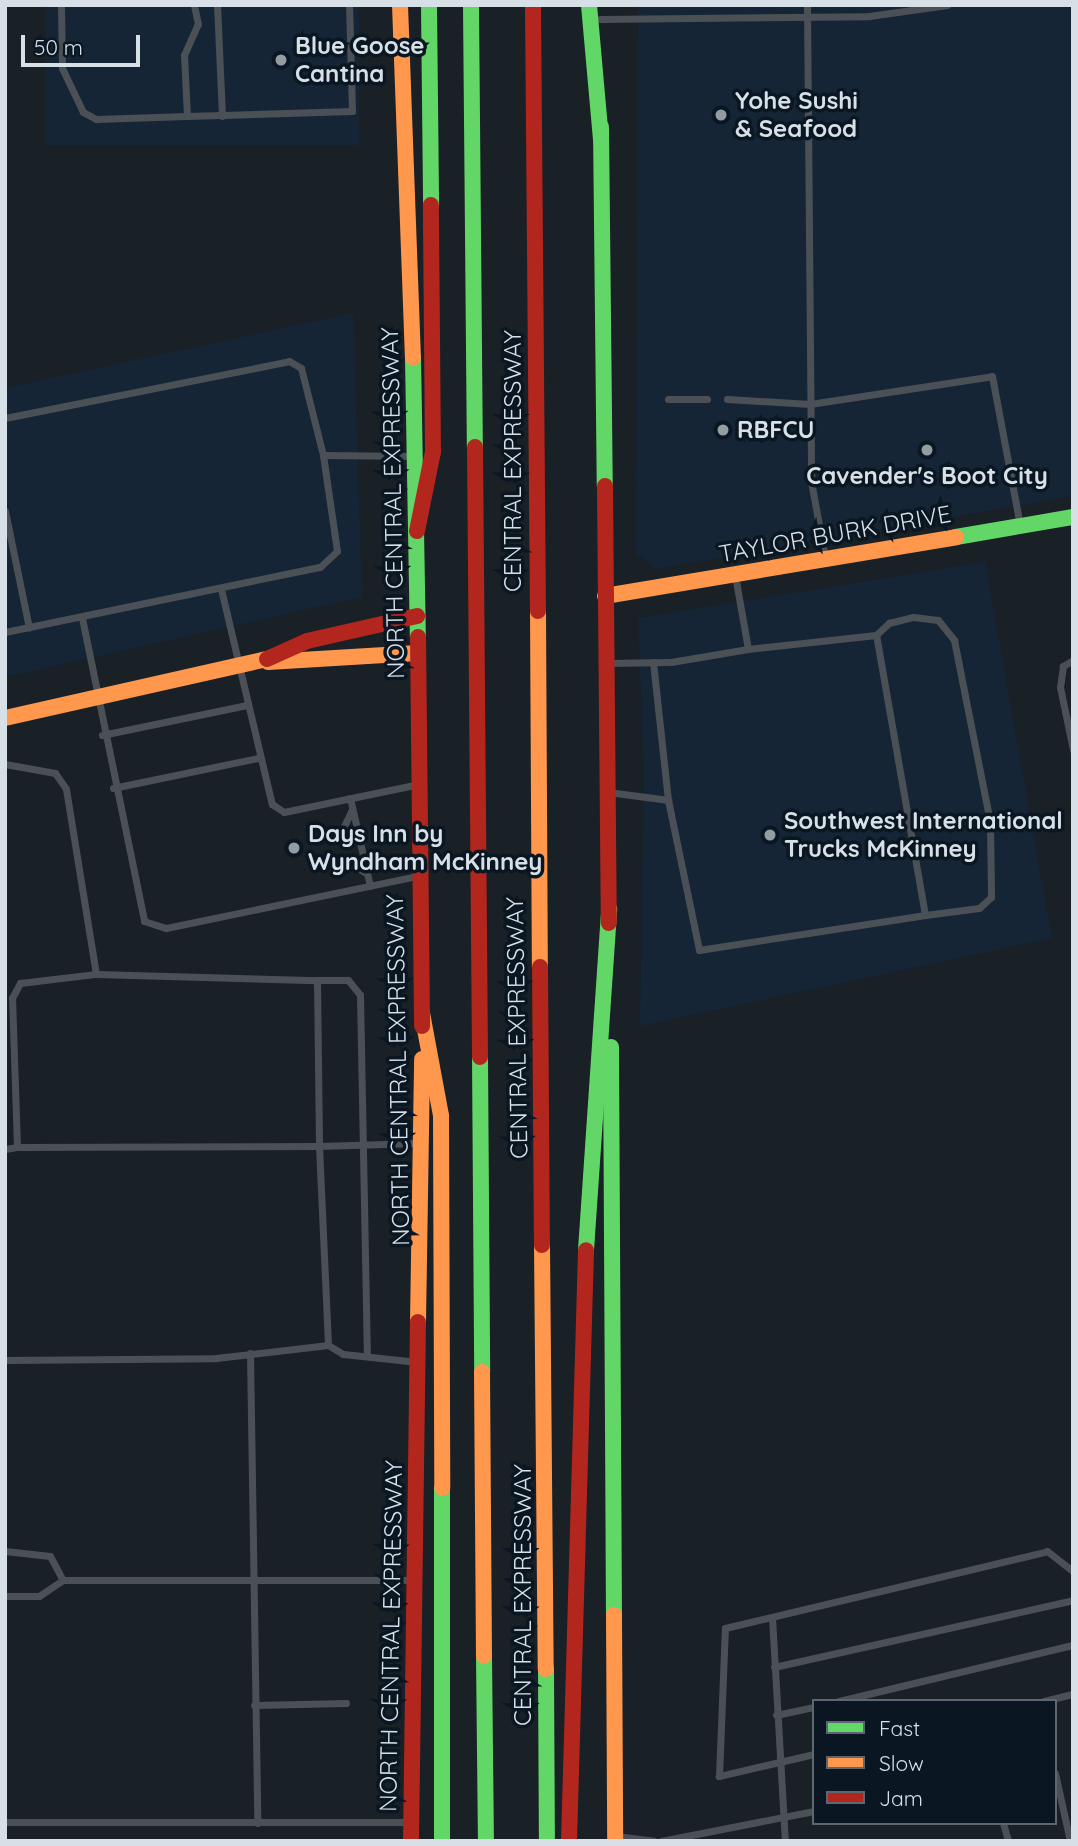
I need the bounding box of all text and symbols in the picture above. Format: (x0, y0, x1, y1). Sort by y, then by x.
scale bar (24, 21, 144, 65)
place label: Blue Goose Cantina (295, 32, 424, 88)
text: 50 m (34, 34, 83, 60)
marker: Blue Goose Cantina (273, 52, 289, 68)
place label: Yohe Sushi & Seafood (735, 87, 858, 143)
marker: Yohe Sushi & Seafood (713, 107, 729, 123)
street label: NORTH CENTRAL EXPRESSWAY (376, 327, 410, 679)
street label: CENTRAL EXPRESSWAY (499, 330, 527, 592)
place label: RBFCU (737, 416, 814, 444)
marker: RBFCU (715, 422, 731, 438)
marker: Cavender's Boot City (919, 442, 935, 458)
place label: Cavender's Boot City (806, 462, 1048, 490)
street label: TAYLOR BURK DRIVE (717, 499, 953, 569)
place label: Southwest International Trucks McKinney (784, 807, 1063, 863)
place label: Days Inn by Wyndham McKinney (308, 820, 542, 876)
marker: Southwest International Trucks McKinney (762, 827, 778, 843)
marker: Days Inn by Wyndham McKinney (286, 840, 302, 856)
street label: NORTH CENTRAL EXPRESSWAY (381, 894, 415, 1246)
street label: CENTRAL EXPRESSWAY (500, 897, 534, 1159)
street label: NORTH CENTRAL EXPRESSWAY (374, 1460, 408, 1812)
street label: CENTRAL EXPRESSWAY (509, 1464, 537, 1726)
legend (812, 1699, 1057, 1825)
text: Fast (879, 1715, 920, 1741)
text: Slow (879, 1750, 924, 1776)
text: Jam (879, 1785, 923, 1811)

